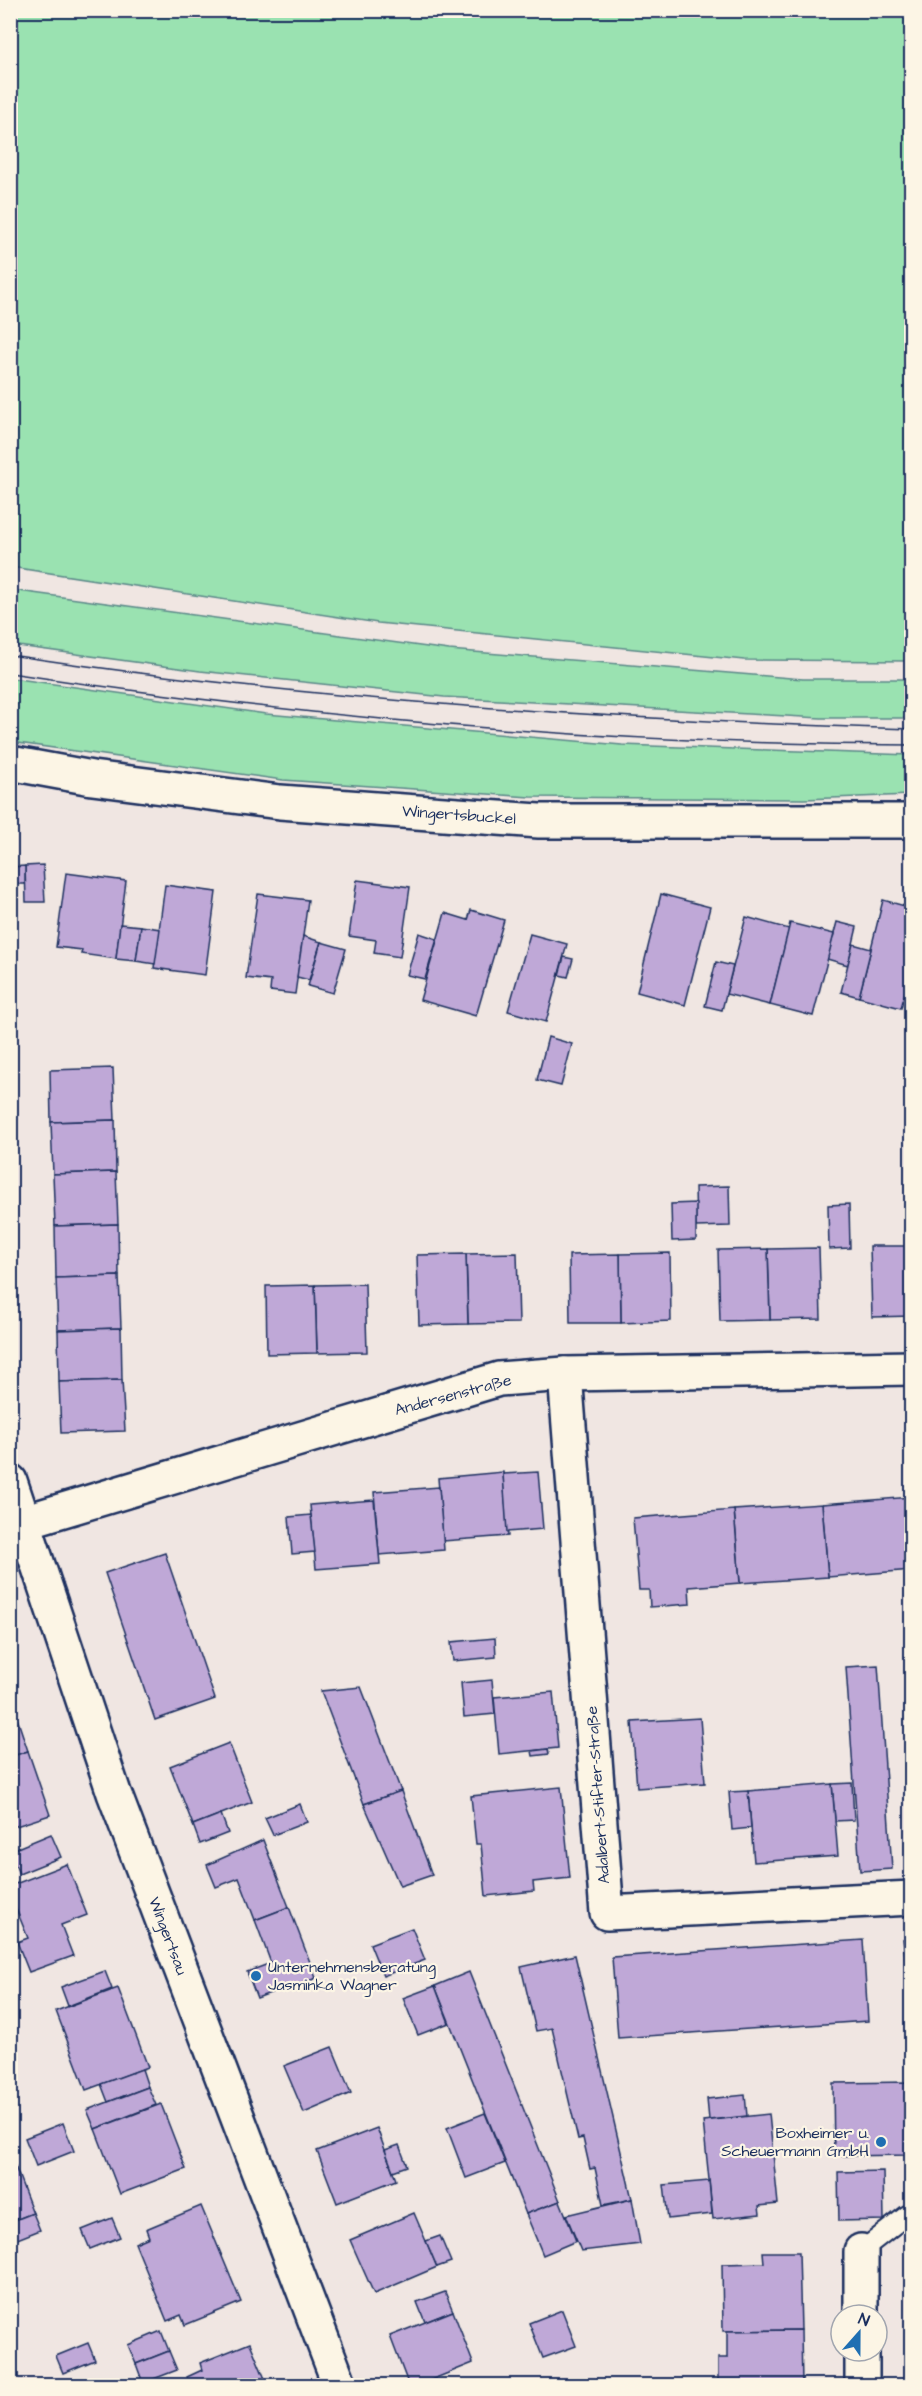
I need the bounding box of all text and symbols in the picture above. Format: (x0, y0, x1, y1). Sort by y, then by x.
street label: Wingertsbuckel (401, 800, 517, 831)
street label: Andersenstraße (392, 1369, 514, 1421)
street label: Adalbert-Stifter-Straße (581, 1705, 615, 1885)
street label: Wingertsau (142, 1894, 193, 1979)
place label: Unternehmensberatung Jasminka Wagner (268, 1956, 436, 1997)
marker: Unternehmensberatung Jasminka Wagner (249, 1969, 263, 1983)
place label: Boxheimer u. Scheuermann GmbH (721, 2122, 869, 2162)
marker: Boxheimer u. Scheuermann GmbH (874, 2135, 888, 2149)
north arrow (829, 2303, 889, 2363)
text: N (855, 2308, 873, 2332)

